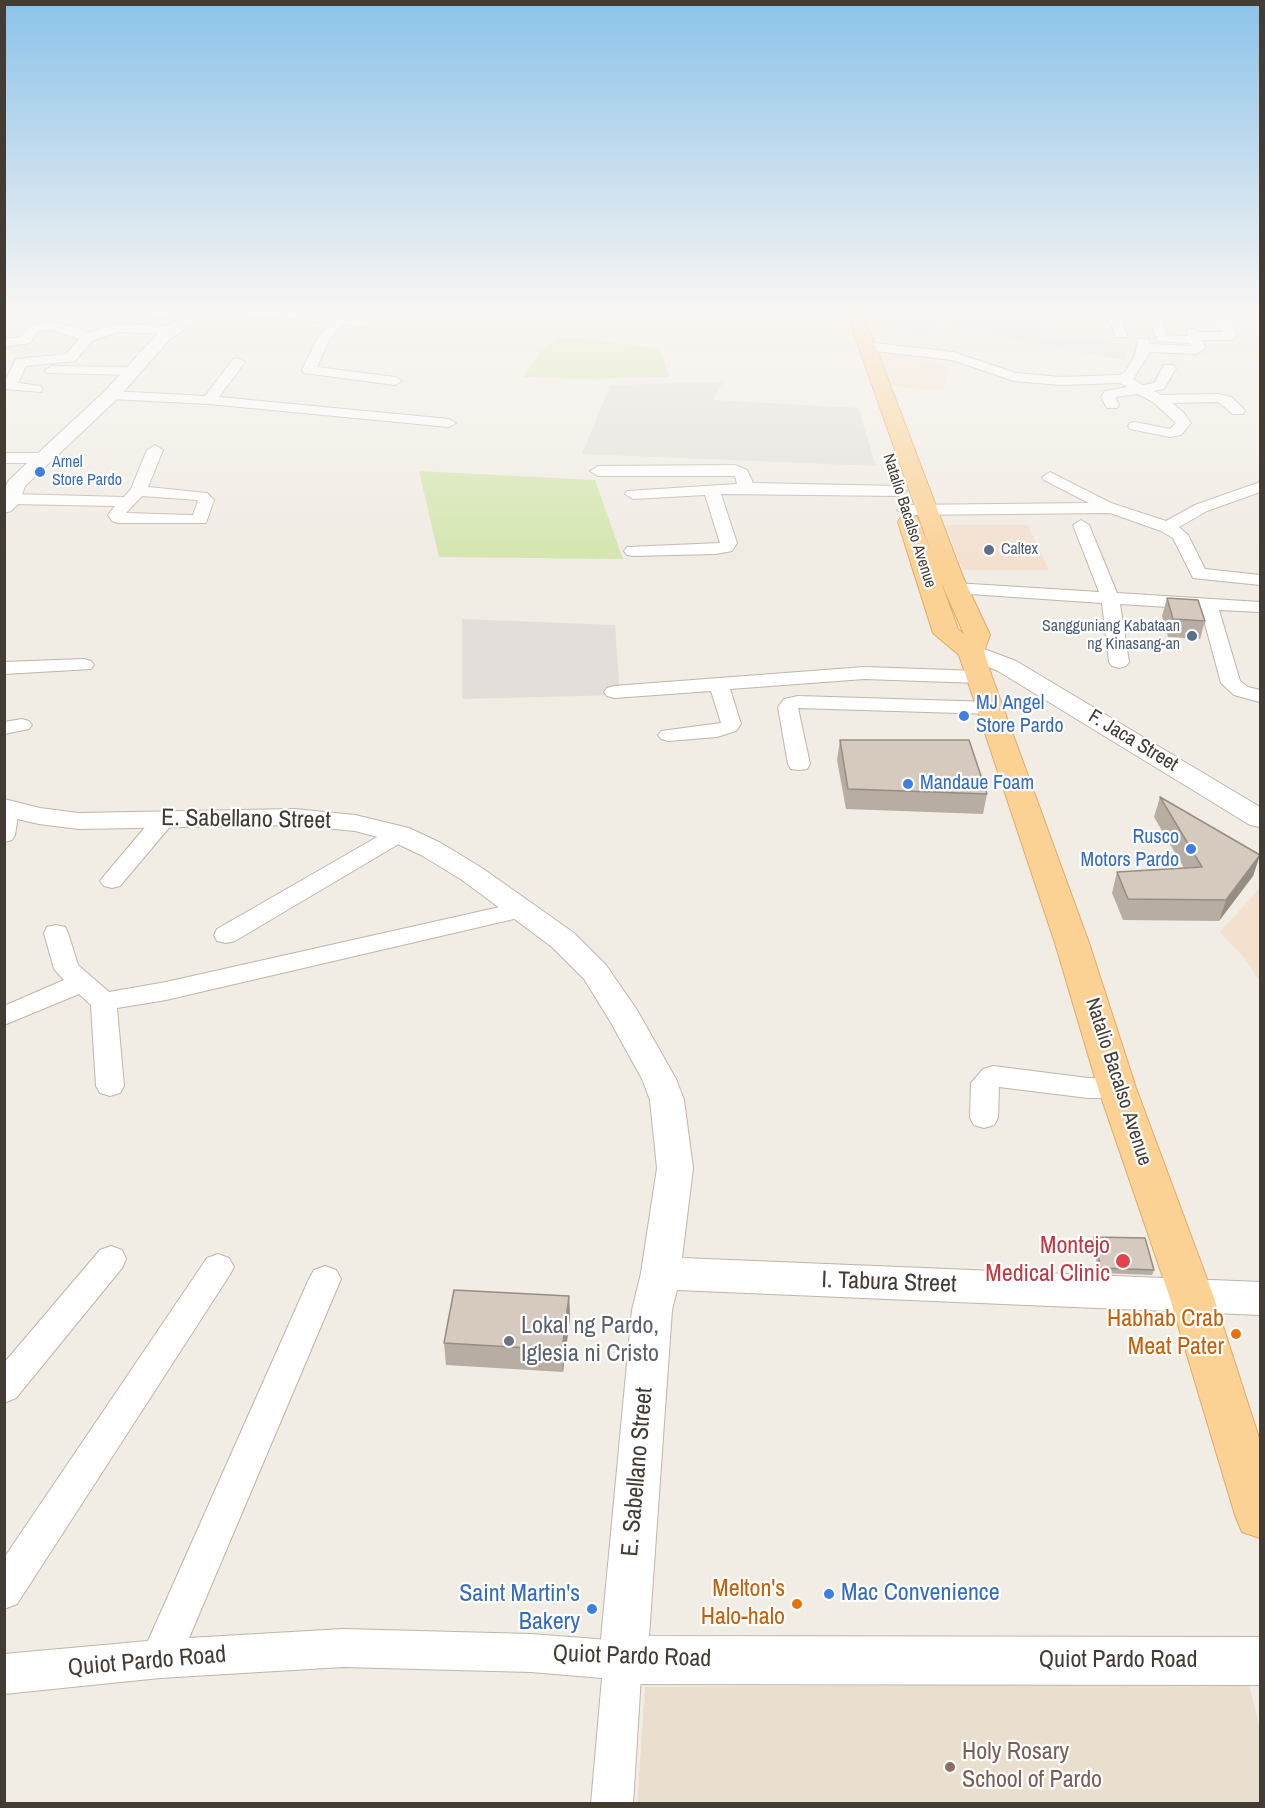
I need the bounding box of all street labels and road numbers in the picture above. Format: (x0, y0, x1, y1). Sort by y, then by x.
street label: Natalio Bacalso Avenue (878, 452, 940, 590)
street label: F. Jaca Street (1084, 705, 1182, 777)
street label: E. Sabellano Street (161, 804, 331, 836)
street label: Natalio Bacalso Avenue (1080, 995, 1156, 1169)
street label: I. Tabura Street (821, 1266, 957, 1300)
street label: E. Sabellano Street (616, 1386, 660, 1558)
street label: Quiot Pardo Road (552, 1640, 712, 1674)
street label: Quiot Pardo Road (67, 1641, 227, 1683)
street label: Quiot Pardo Road (1039, 1647, 1197, 1675)

